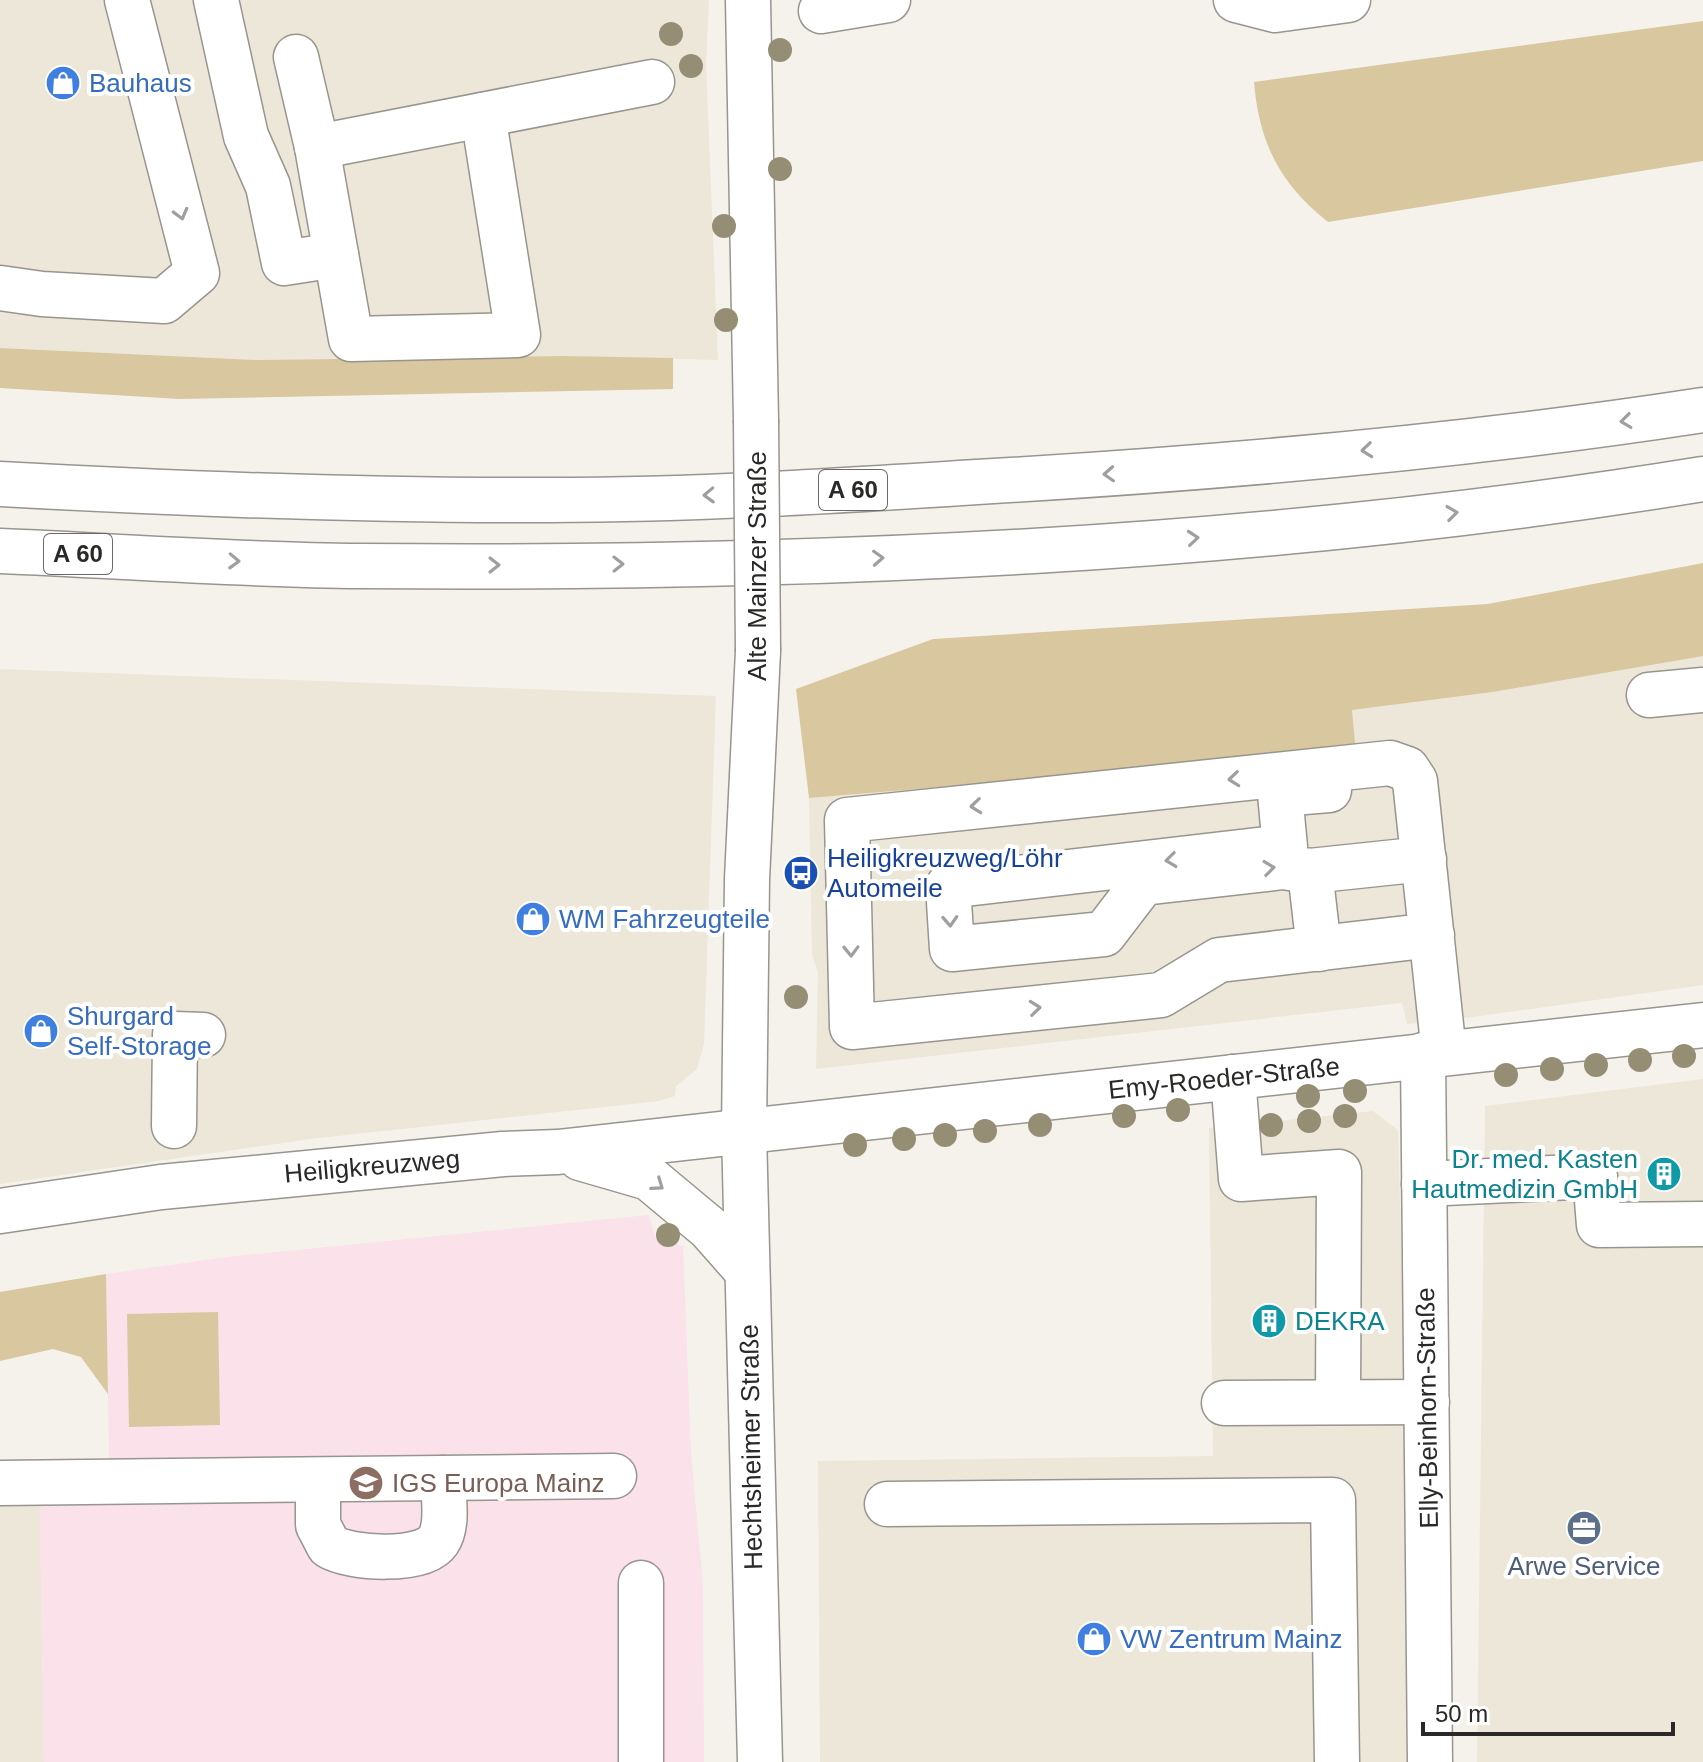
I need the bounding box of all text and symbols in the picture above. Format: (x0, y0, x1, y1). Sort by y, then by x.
shop icon: Bauhaus (44, 64, 82, 102)
place label: Bauhaus (89, 68, 192, 98)
one-way arrow (172, 207, 189, 221)
one-way arrow (1619, 413, 1632, 430)
one-way arrow (1361, 442, 1374, 459)
street label: Alte Mainzer Straße (742, 451, 772, 681)
one-way arrow (1102, 465, 1115, 482)
road number: A 60 (819, 470, 887, 510)
one-way arrow (702, 486, 715, 503)
one-way arrow (1445, 505, 1459, 522)
one-way arrow (1187, 530, 1200, 547)
road number: A 60 (44, 534, 112, 574)
one-way arrow (872, 550, 885, 567)
one-way arrow (228, 553, 241, 570)
one-way arrow (612, 555, 625, 572)
one-way arrow (488, 557, 501, 574)
one-way arrow (1227, 770, 1240, 787)
one-way arrow (969, 798, 982, 815)
place label: Heiligkreuzweg/Löhr Automeile (827, 843, 1063, 903)
one-way arrow (1165, 851, 1178, 868)
bus stop icon: Heiligkreuzweg/Löhr Automeile (782, 854, 820, 892)
one-way arrow (1263, 860, 1276, 877)
shop icon: WM Fahrzeugteile (514, 900, 552, 938)
place label: WM Fahrzeugteile (559, 904, 770, 934)
one-way arrow (942, 915, 959, 928)
one-way arrow (842, 945, 859, 958)
one-way arrow (1029, 1000, 1042, 1017)
place label: Shurgard Self-Storage (67, 1001, 212, 1061)
shop icon: Shurgard Self-Storage (22, 1012, 60, 1050)
street label: Emy-Roeder-Straße (1107, 1051, 1341, 1105)
street label: Heiligkreuzweg (283, 1143, 461, 1189)
place label: Dr. med. Kasten Hautmedizin GmbH (1411, 1144, 1638, 1204)
building icon: Dr. med. Kasten Hautmedizin GmbH (1645, 1155, 1683, 1193)
one-way arrow (649, 1176, 663, 1191)
street label: Elly-Beinhorn-Straße (1410, 1287, 1444, 1529)
building icon: DEKRA (1250, 1302, 1288, 1340)
place label: DEKRA (1295, 1306, 1385, 1336)
street label: Hechtsheimer Straße (734, 1324, 768, 1570)
school or university icon: IGS Europa Mainz (347, 1464, 385, 1502)
place label: IGS Europa Mainz (392, 1468, 604, 1498)
office icon: Arwe Service (1565, 1509, 1603, 1547)
place label: Arwe Service (1507, 1551, 1661, 1581)
shop icon: VW Zentrum Mainz (1075, 1620, 1113, 1658)
place label: VW Zentrum Mainz (1120, 1624, 1343, 1654)
scale bar (1423, 1686, 1673, 1736)
text: 50 m (1435, 1700, 1488, 1727)

